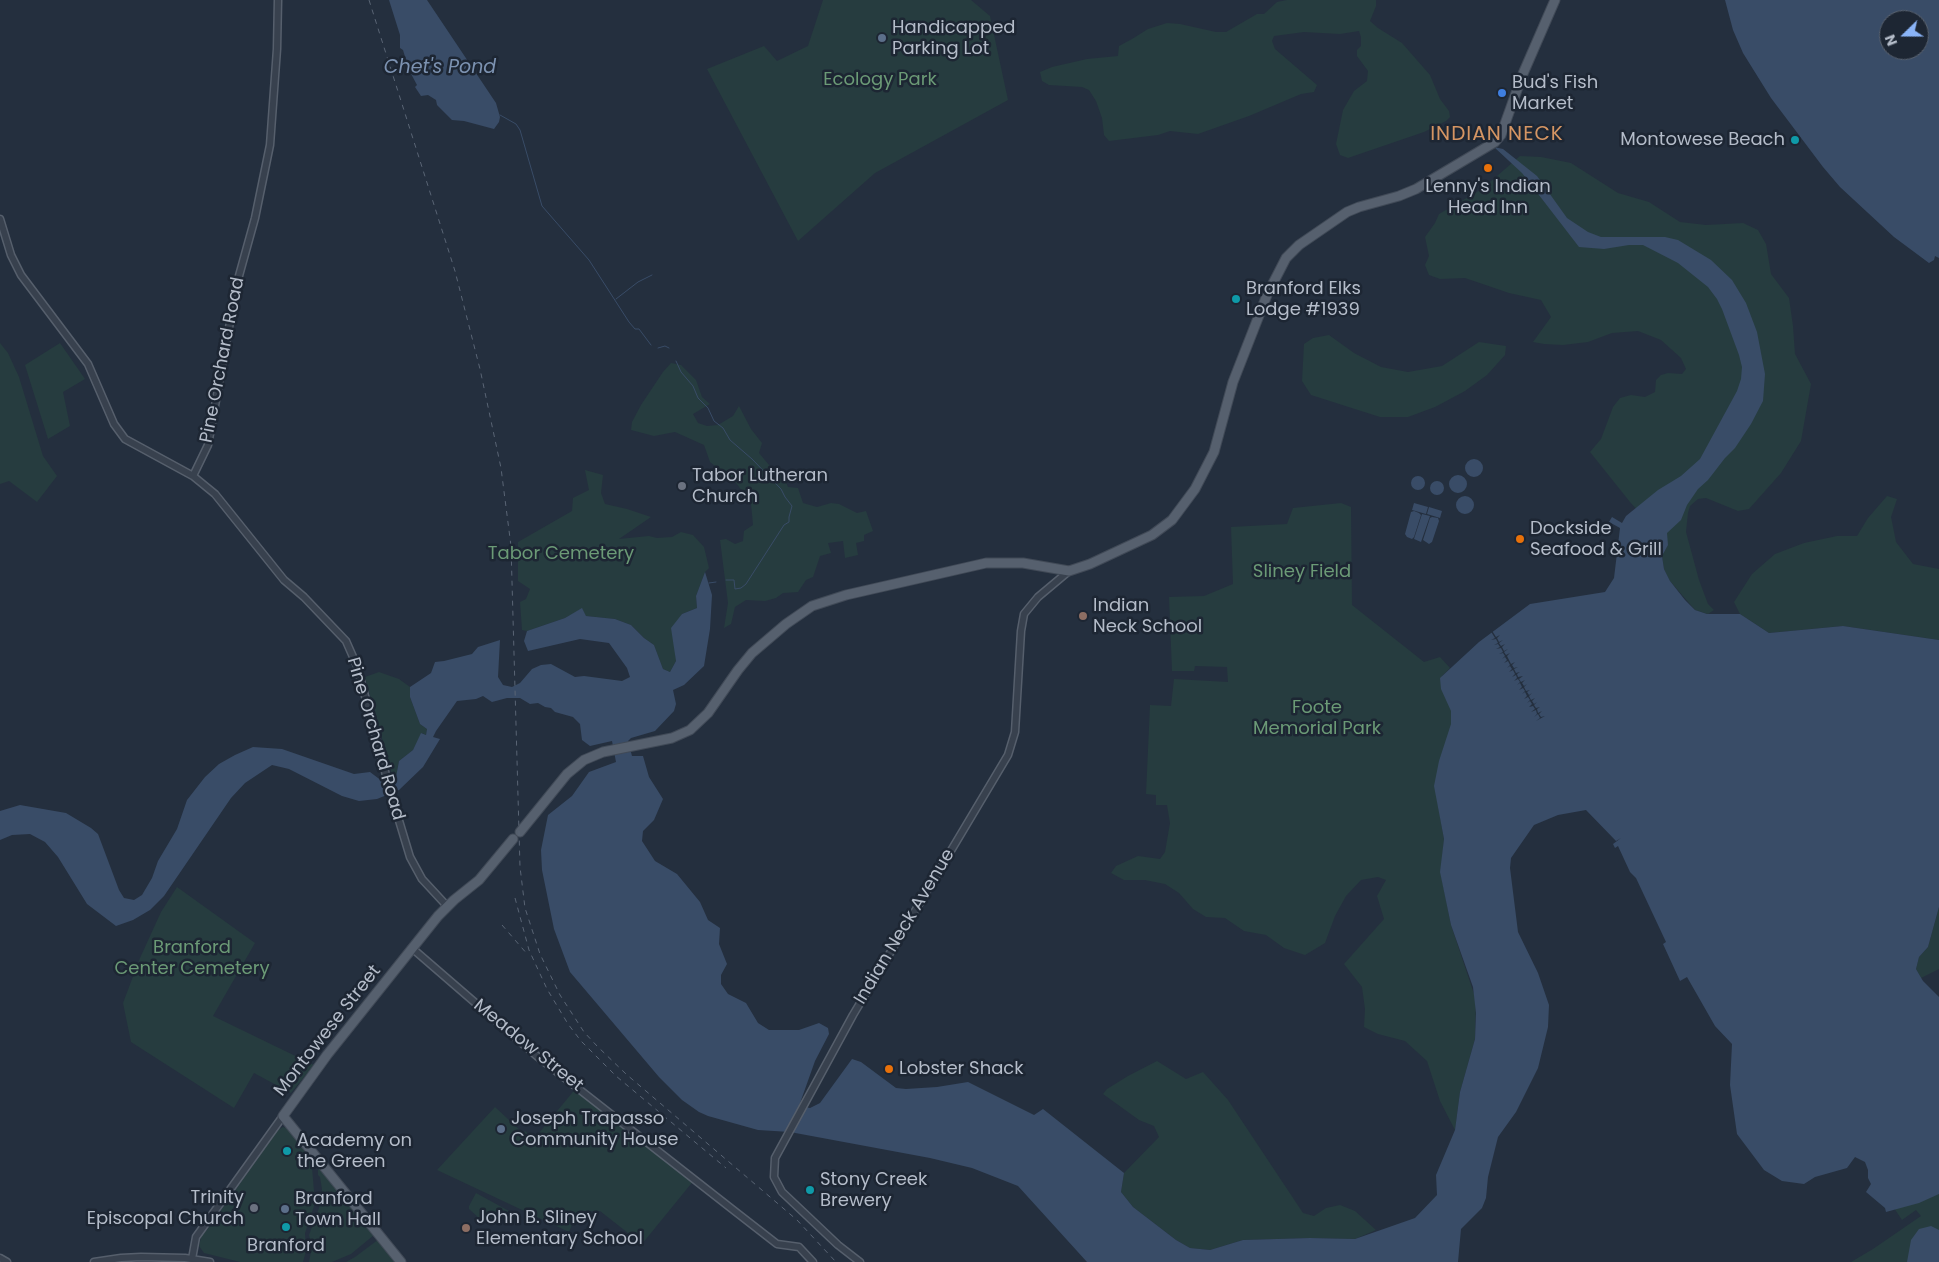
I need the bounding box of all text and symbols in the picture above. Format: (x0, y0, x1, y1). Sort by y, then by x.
north arrow (1879, 10, 1929, 60)
place label: Handicapped Parking Lot (892, 17, 1015, 59)
marker: Handicapped Parking Lot (876, 32, 888, 44)
text: N (1880, 32, 1902, 49)
water label: Chet's Pond (384, 57, 496, 79)
park label: Ecology Park (823, 69, 937, 91)
place label: Bud's Fish Market (1512, 72, 1598, 115)
marker: Bud's Fish Market (1496, 87, 1508, 99)
district label: INDIAN NECK (1429, 123, 1565, 147)
place label: Montowese Beach (1620, 129, 1785, 151)
marker: Montowese Beach (1789, 134, 1801, 146)
marker: Lenny's Indian Head Inn (1482, 162, 1494, 174)
place label: Lenny's Indian Head Inn (1425, 176, 1551, 218)
street label: Pine Orchard Road (196, 275, 250, 445)
place label: Branford Elks Lodge #1939 (1246, 278, 1361, 320)
marker: Branford Elks Lodge #1939 (1230, 293, 1242, 305)
place label: Tabor Lutheran Church (692, 465, 828, 508)
marker: Tabor Lutheran Church (676, 480, 688, 492)
place label: Dockside Seafood & Grill (1530, 518, 1662, 560)
marker: Dockside Seafood & Grill (1514, 533, 1526, 545)
park label: Tabor Cemetery (488, 543, 634, 565)
park label: Sliney Field (1253, 561, 1351, 583)
place label: Indian Neck School (1093, 595, 1202, 638)
marker: Indian Neck School (1077, 610, 1089, 622)
street label: Pine Orchard Road (341, 655, 409, 823)
park label: Foote Memorial Park (1253, 697, 1381, 740)
street label: Indian Neck Avenue (850, 845, 960, 1009)
park label: Branford Center Cemetery (114, 937, 270, 980)
street label: Montowese Street (270, 961, 386, 1101)
street label: Meadow Street (469, 995, 587, 1097)
place label: Lobster Shack (899, 1058, 1024, 1080)
marker: Lobster Shack (883, 1063, 895, 1075)
place label: Joseph Trapasso Community House (511, 1108, 679, 1150)
marker: Joseph Trapasso Community House (495, 1123, 507, 1135)
place label: Academy on the Green (297, 1130, 412, 1172)
marker: Academy on the Green (281, 1145, 293, 1157)
place label: Stony Creek Brewery (820, 1169, 927, 1212)
marker: Stony Creek Brewery (804, 1184, 816, 1196)
place label: Trinity Episcopal Church (87, 1187, 244, 1230)
place label: Branford Town Hall (295, 1188, 381, 1230)
marker: Trinity Episcopal Church (248, 1202, 260, 1214)
marker: Branford Town Hall (279, 1203, 291, 1215)
place label: John B. Sliney Elementary School (476, 1207, 643, 1250)
marker: Branford (280, 1221, 292, 1233)
marker: John B. Sliney Elementary School (460, 1222, 472, 1234)
place label: Branford (247, 1235, 325, 1257)

